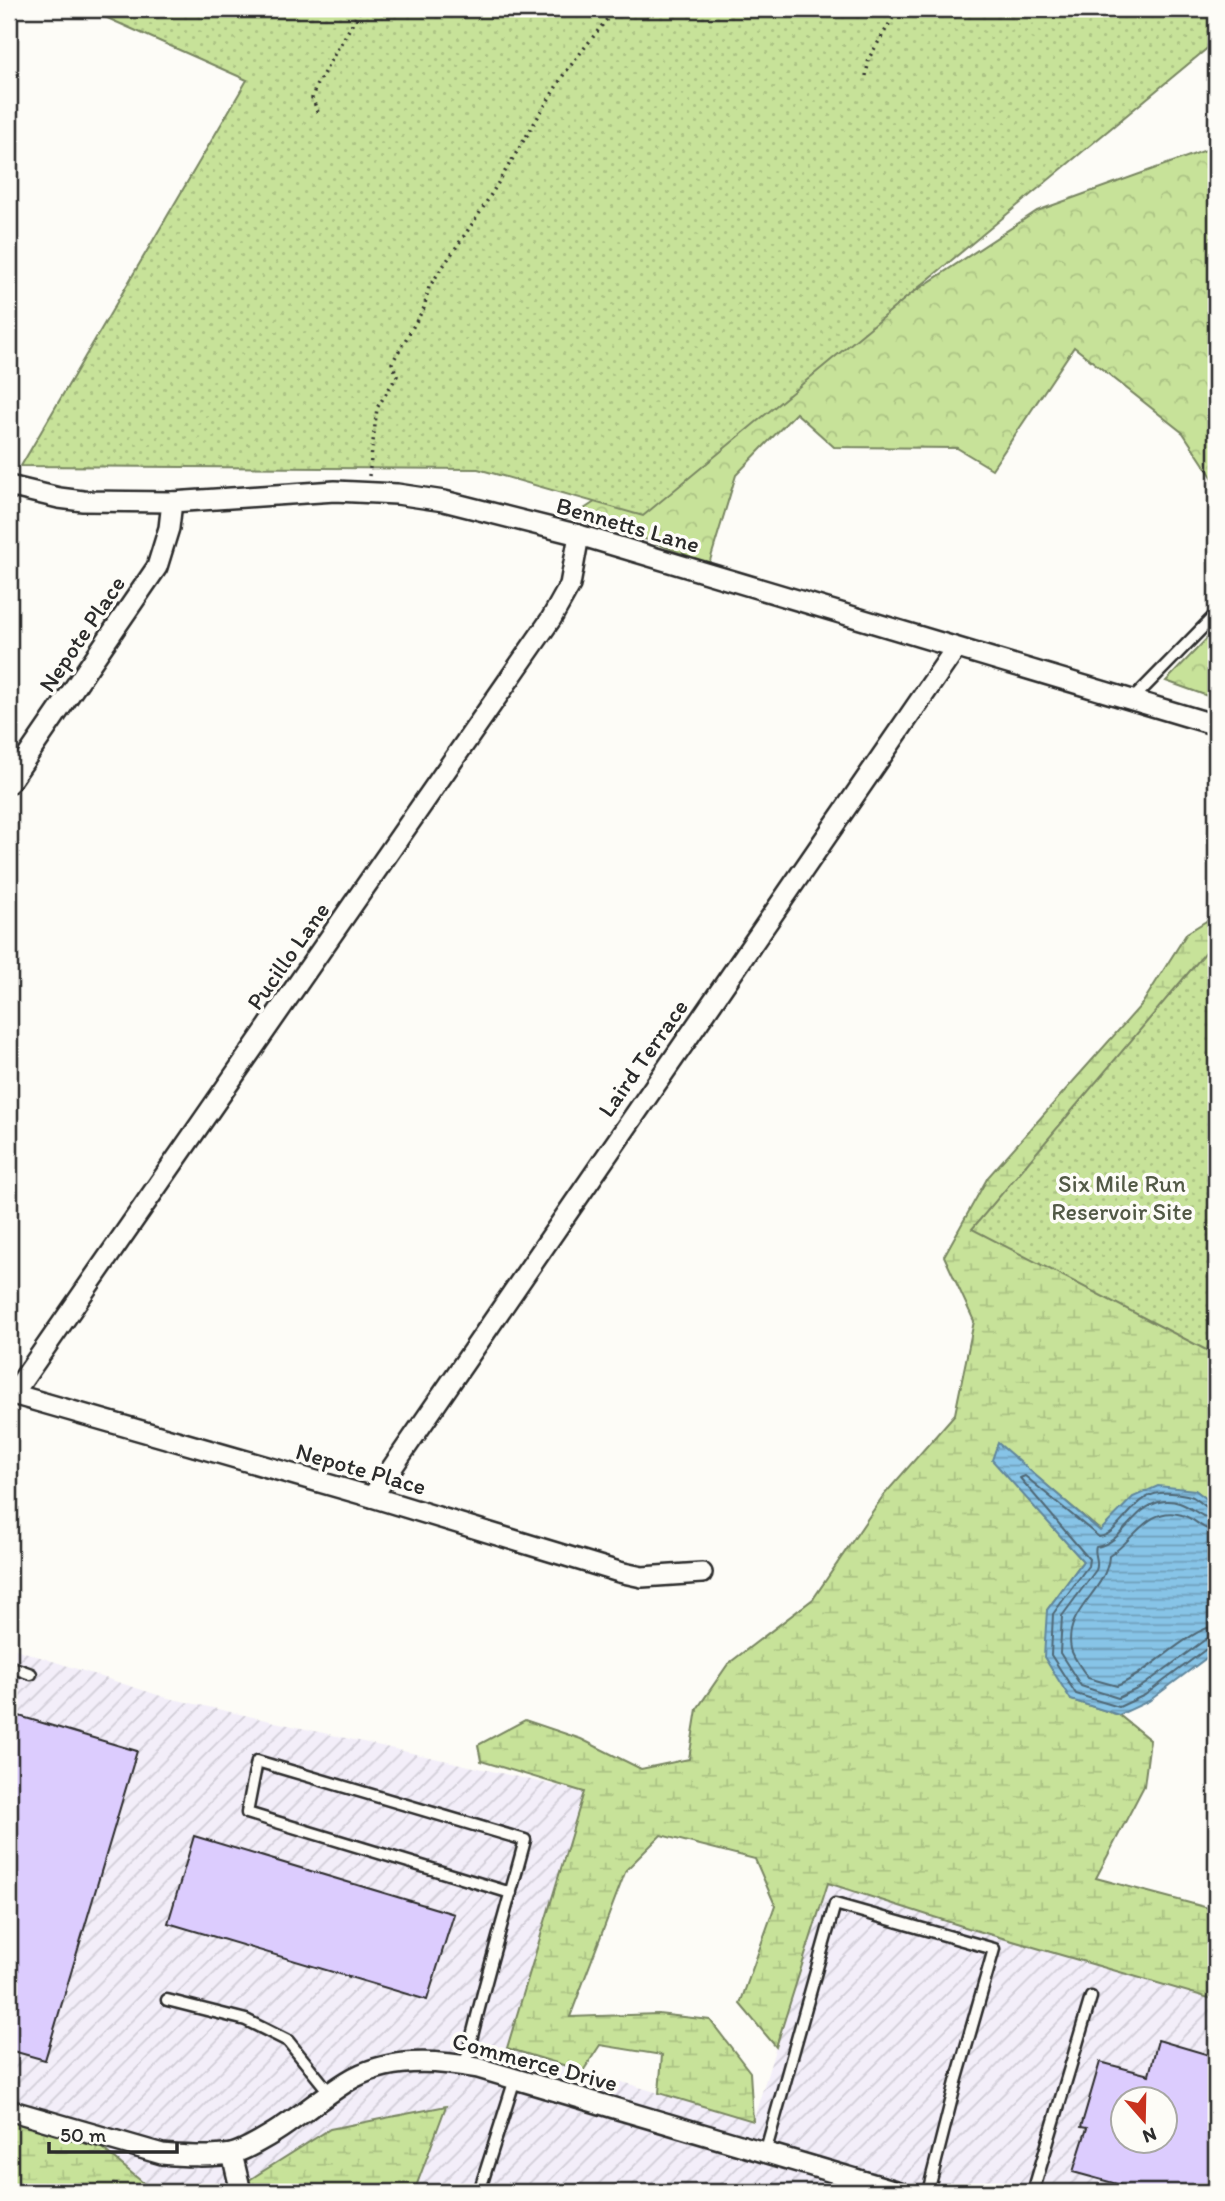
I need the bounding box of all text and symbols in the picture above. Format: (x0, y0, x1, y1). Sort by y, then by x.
street label: Bennetts Lane (553, 490, 703, 559)
street label: Nepote Place (32, 570, 131, 697)
street label: Pucillo Lane (240, 896, 335, 1015)
street label: Laird Terrace (591, 993, 694, 1122)
park label: Six Mile Run Reservoir Site (1051, 1169, 1193, 1226)
street label: Nepote Place (293, 1436, 430, 1501)
street label: Commerce Drive (449, 2026, 621, 2098)
north arrow (1110, 2086, 1180, 2156)
scale bar (49, 2110, 177, 2154)
text: 50 m (60, 2122, 107, 2147)
text: N (1140, 2123, 1160, 2149)

